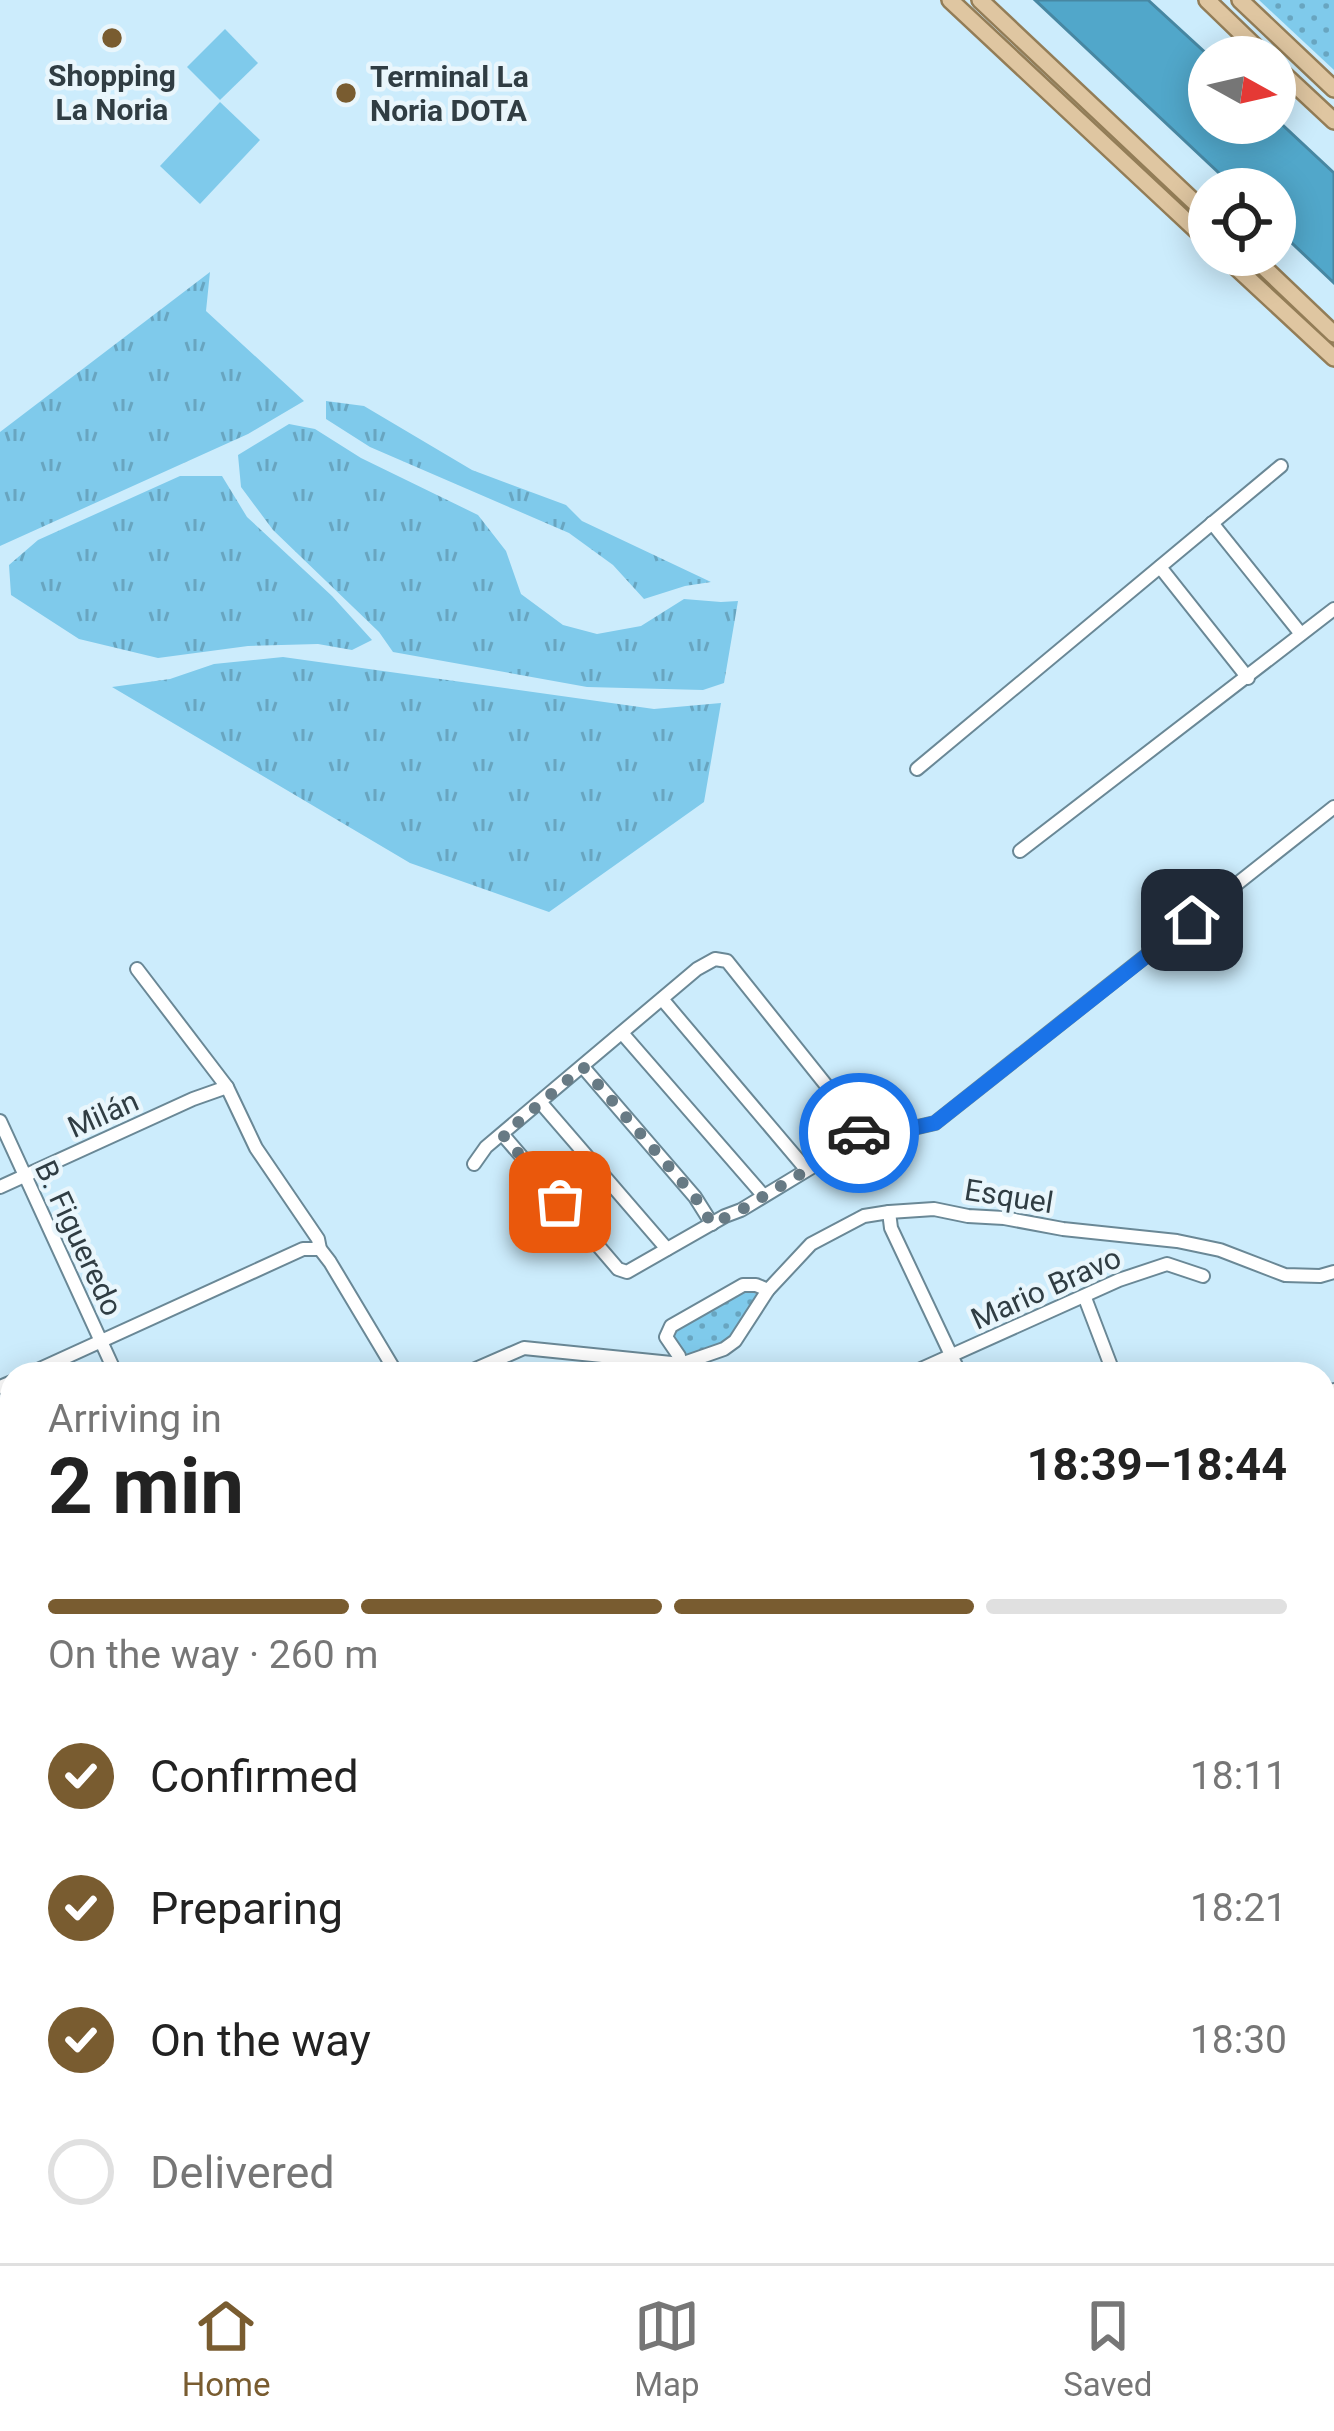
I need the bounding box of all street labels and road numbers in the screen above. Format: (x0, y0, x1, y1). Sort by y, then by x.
street label: Milán (62, 1083, 144, 1145)
street label: B. Figueredo (28, 1155, 130, 1321)
street label: Esquel (962, 1172, 1056, 1220)
street label: Mario Bravo (966, 1239, 1126, 1337)

